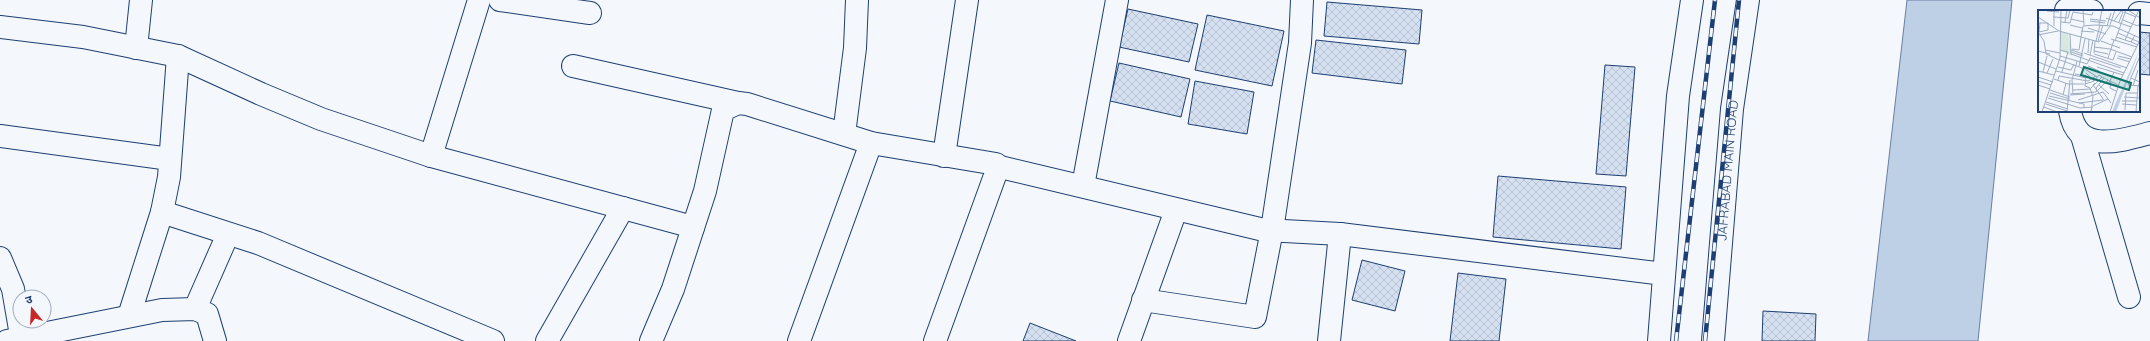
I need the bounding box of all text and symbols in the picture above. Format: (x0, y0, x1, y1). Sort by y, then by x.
inset map (2038, 10, 2140, 112)
street label: JAFRABAD MAIN ROAD (1713, 99, 1741, 242)
north arrow (12, 289, 52, 329)
text: उ (24, 292, 35, 307)

